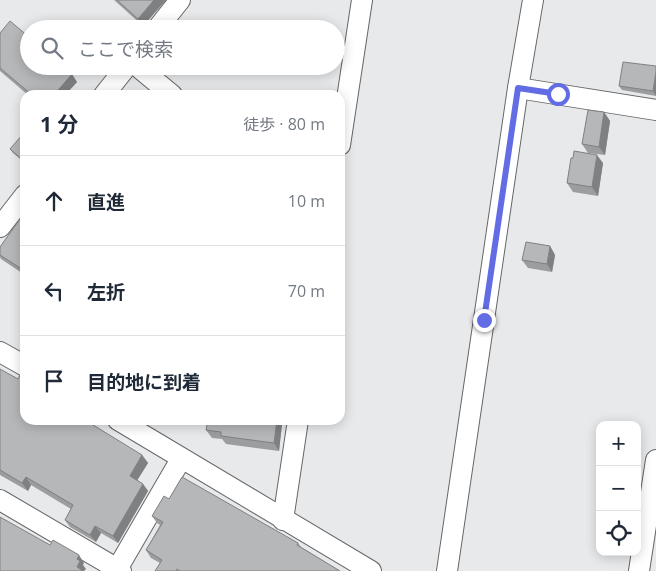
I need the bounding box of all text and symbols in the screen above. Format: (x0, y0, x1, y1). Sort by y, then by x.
search box (20, 20, 345, 75)
icon: search (38, 34, 66, 62)
text: ここで検索 (78, 36, 173, 62)
route start (547, 83, 570, 106)
text: 1 分 (40, 110, 78, 138)
text: 徒歩 · 80 m (243, 113, 325, 135)
icon: ahead (40, 187, 68, 215)
text: 直進 (87, 189, 125, 215)
text: 10 m (288, 190, 325, 212)
icon: left (40, 277, 68, 305)
text: 左折 (87, 279, 125, 305)
text: 70 m (288, 280, 325, 302)
route end (473, 309, 496, 332)
icon: arrive (40, 367, 68, 395)
text: 目的地に到着 (87, 369, 201, 395)
map controls (596, 421, 641, 556)
button: + (596, 421, 641, 466)
button: − (596, 466, 641, 511)
button: locate (596, 511, 641, 556)

